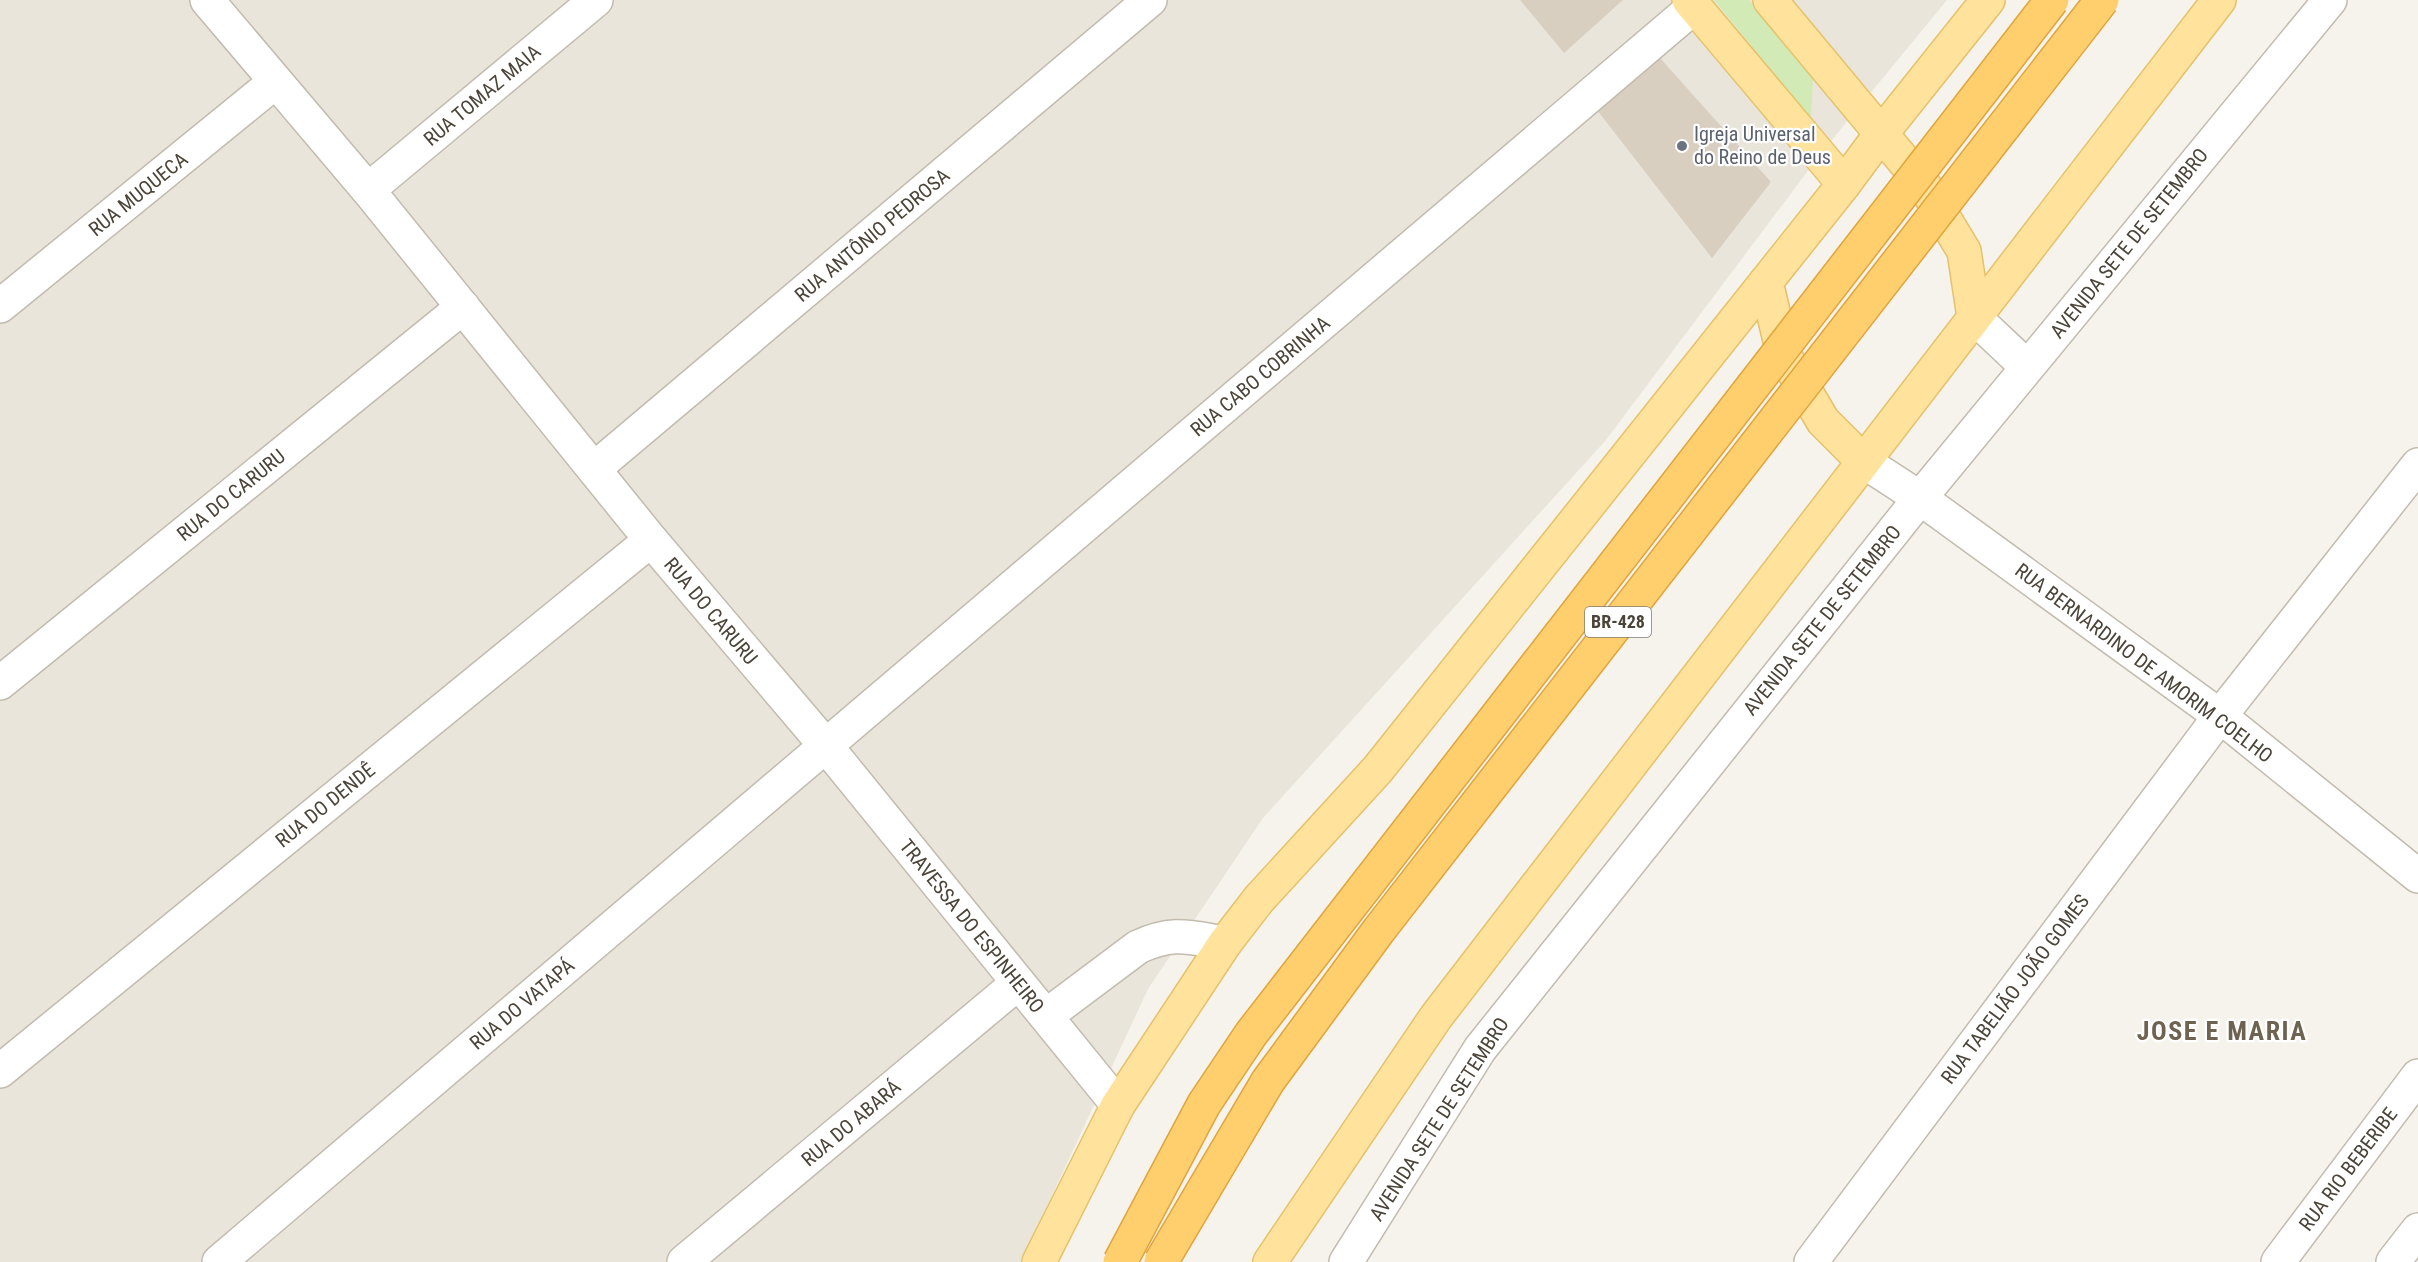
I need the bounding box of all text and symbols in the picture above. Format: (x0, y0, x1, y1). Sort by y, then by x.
street label: RUA TOMAZ MAIA (419, 39, 546, 151)
place label: Igreja Universal do Reino de Deus (1694, 122, 1831, 169)
marker: Igreja Universal do Reino de Deus (1675, 139, 1689, 153)
street label: AVENIDA SETE DE SETEMBRO (2045, 143, 2213, 343)
street label: RUA MUQUECA (84, 147, 193, 241)
street label: RUA ANTÔNIO PEDROSA (790, 163, 955, 307)
street label: RUA CABO COBRINHA (1185, 310, 1335, 441)
street label: RUA DO CARURU (172, 444, 290, 546)
street label: AVENIDA SETE DE SETEMBRO (1738, 520, 1906, 720)
street label: RUA DO CARURU (659, 553, 763, 669)
street label: RUA BERNARDINO DE AMORIM COELHO (2010, 558, 2278, 768)
road number: BR-428 (1585, 607, 1651, 637)
street label: RUA DO DENDÊ (270, 758, 380, 852)
street label: TRAVESSA DO ESPINHEIRO (895, 834, 1049, 1018)
street label: RUA TABELIÃO JOÃO GOMES (1936, 890, 2094, 1088)
street label: RUA DO VATAPÁ (465, 953, 579, 1055)
street label: AVENIDA SETE DE SETEMBRO (1364, 1013, 1514, 1225)
district label: JOSE E MARIA (2137, 1016, 2307, 1046)
street label: RUA DO ABARÁ (797, 1074, 906, 1171)
street label: RUA RIO BEBERIBE (2294, 1103, 2402, 1235)

